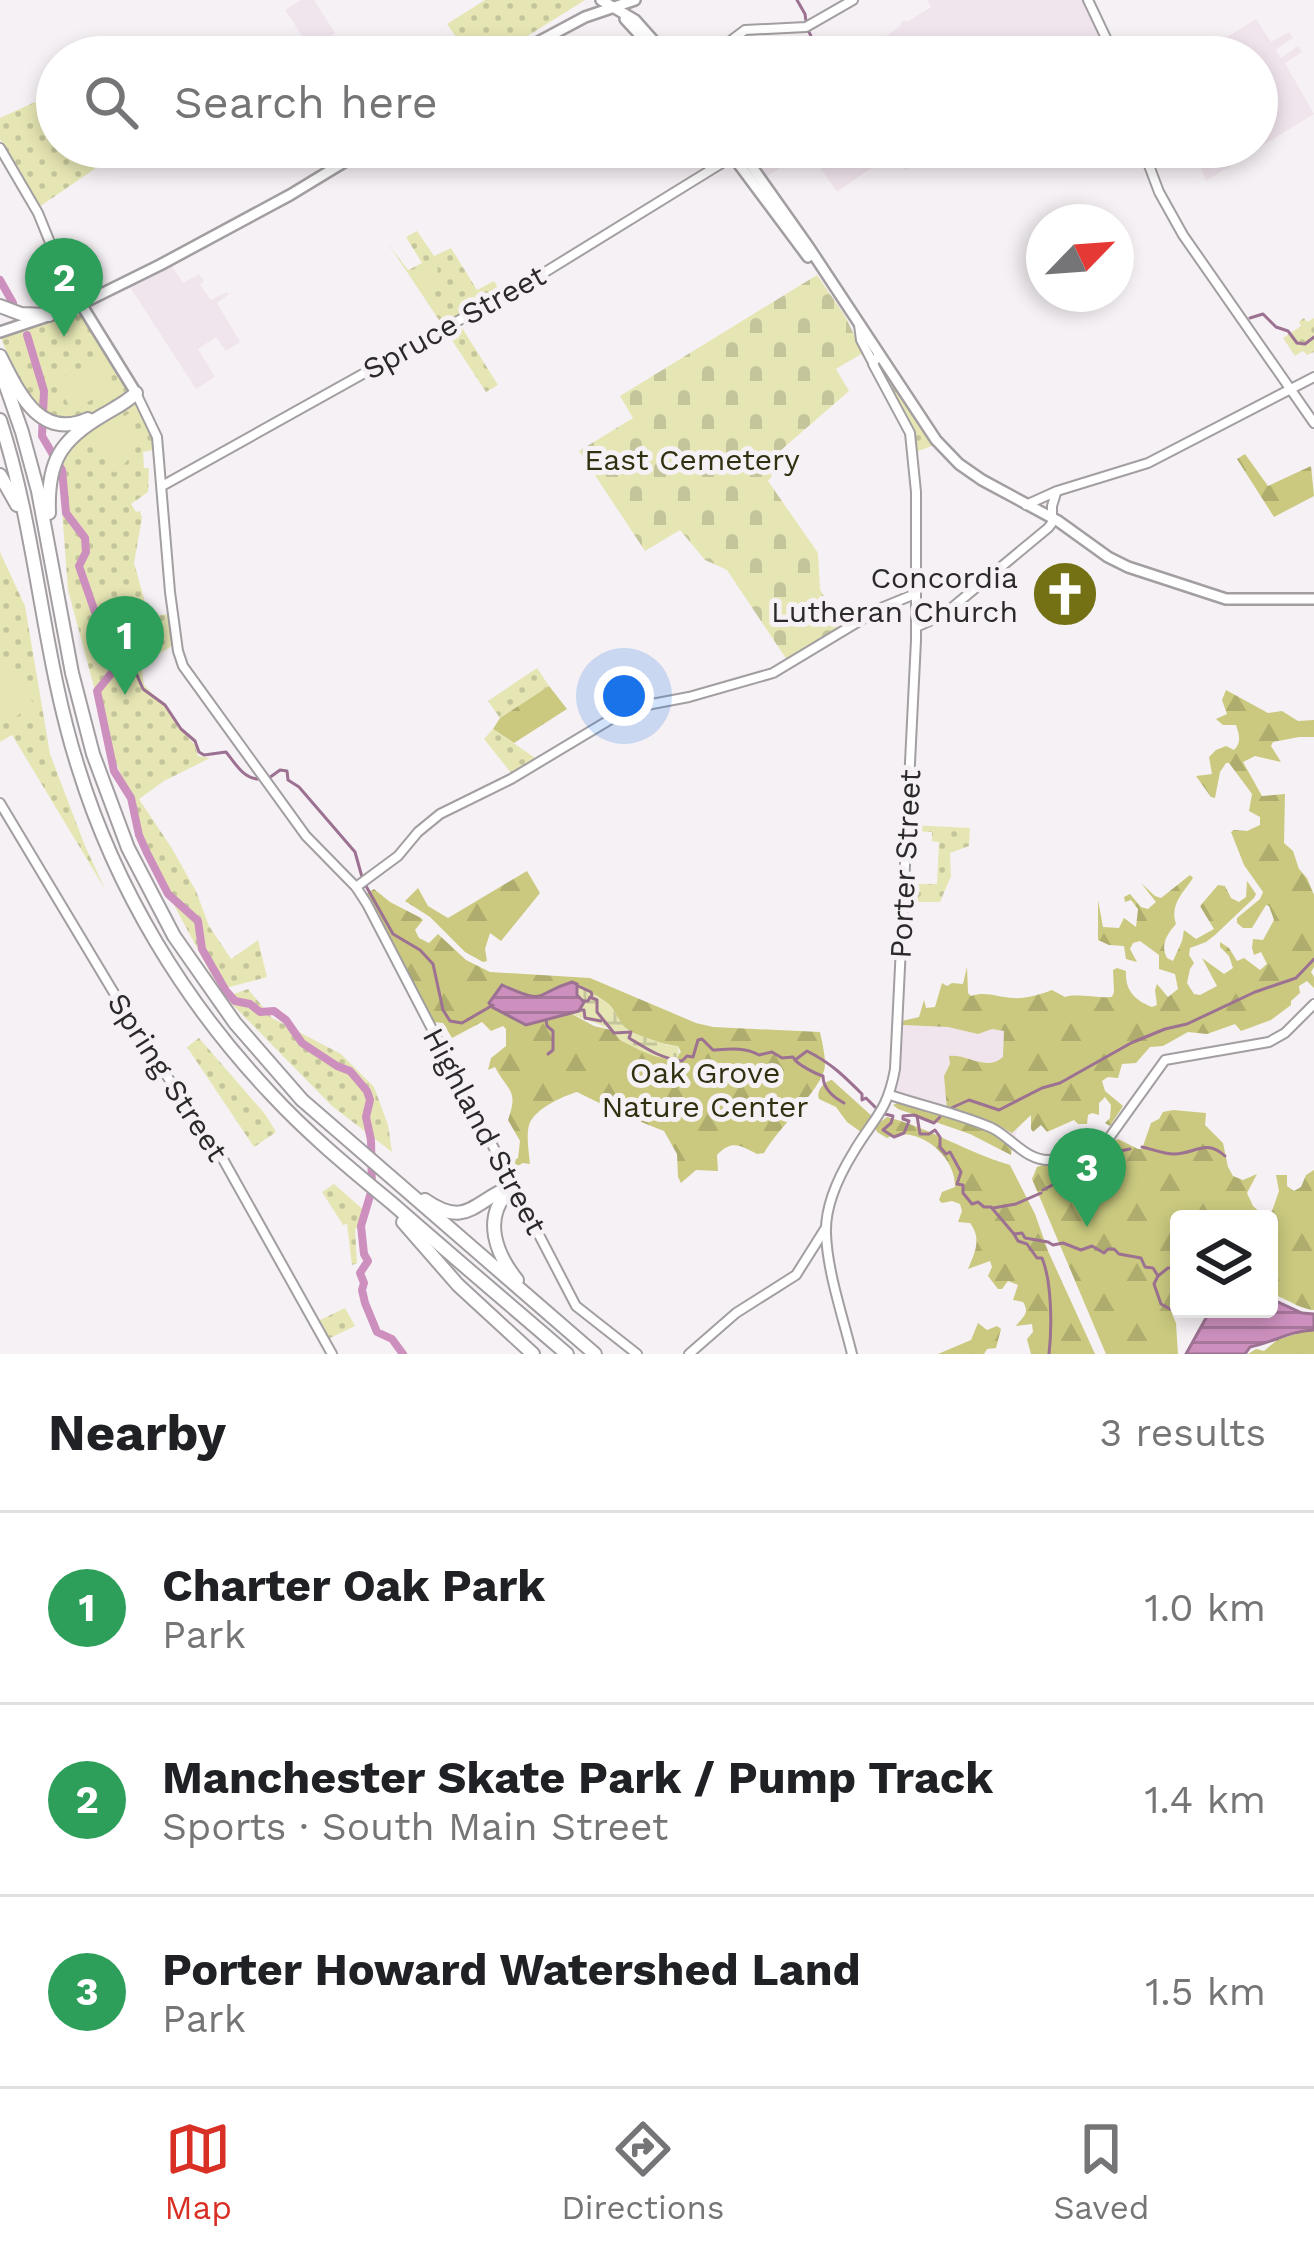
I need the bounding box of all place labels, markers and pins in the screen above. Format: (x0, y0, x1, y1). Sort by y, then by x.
pin: 2 (25, 238, 103, 337)
church icon: Concordia Lutheran Church (1030, 559, 1100, 629)
place label: Concordia Lutheran Church (771, 560, 1018, 629)
pin: 1 (86, 596, 164, 695)
pin: 3 (1048, 1128, 1126, 1227)

